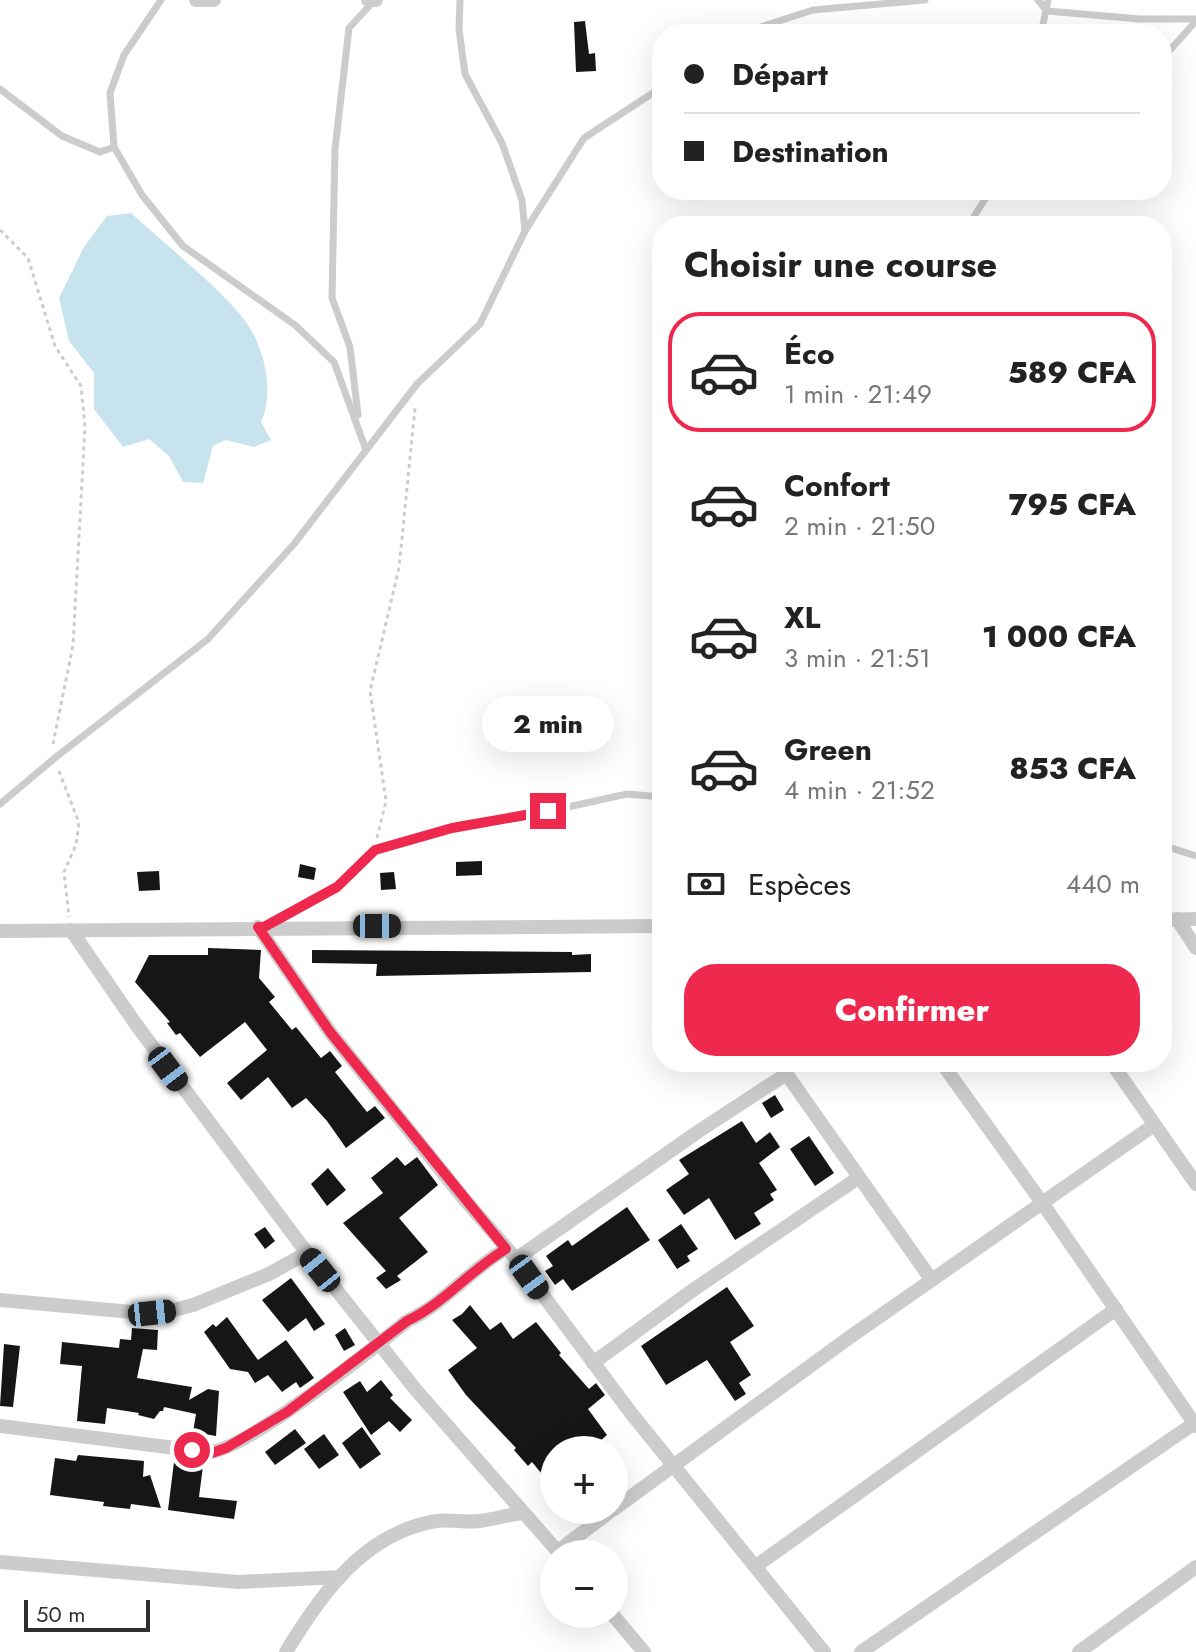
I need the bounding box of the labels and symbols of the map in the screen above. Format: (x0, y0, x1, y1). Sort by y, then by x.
callout: 2 min (482, 695, 614, 751)
route end (530, 793, 566, 829)
car (353, 914, 401, 938)
car (144, 1043, 192, 1095)
car (296, 1244, 344, 1296)
car (505, 1251, 553, 1303)
car (127, 1299, 177, 1327)
route start (174, 1432, 210, 1468)
scale bar (24, 1596, 150, 1632)

